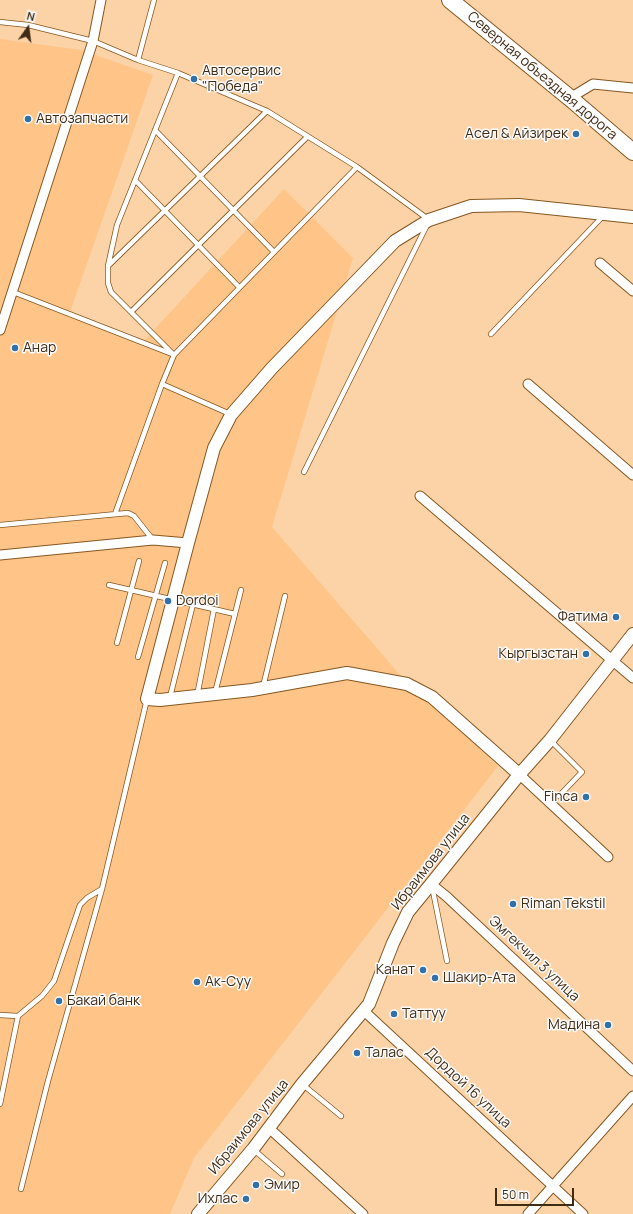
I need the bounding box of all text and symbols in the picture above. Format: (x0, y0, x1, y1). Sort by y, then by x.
north arrow (8, 8, 48, 48)
text: N (25, 8, 37, 24)
street label: Северная объездная дорога (464, 8, 620, 144)
place label: Автосервис "Победа" (202, 63, 281, 96)
marker: Автосервис "Победа" (189, 74, 199, 84)
place label: Автозапчасти (36, 111, 128, 127)
marker: Автозапчасти (23, 114, 33, 124)
place label: Асел & Айзирек (465, 126, 568, 142)
marker: Асел & Айзирек (571, 129, 581, 139)
place label: Анар (23, 340, 56, 356)
marker: Анар (10, 343, 20, 353)
place label: Dordoi (176, 593, 218, 609)
marker: Dordoi (163, 596, 173, 606)
place label: Фатима (558, 609, 608, 625)
marker: Фатима (611, 612, 621, 622)
place label: Кыргызстан (499, 646, 578, 662)
marker: Кыргызстан (581, 649, 591, 659)
place label: Finca (544, 789, 578, 805)
marker: Finca (581, 792, 591, 802)
street label: Ибраимова улица (388, 811, 474, 913)
place label: Riman Tekstil (521, 896, 606, 912)
marker: Riman Tekstil (508, 899, 518, 909)
street label: Эмгекчил 3 улица (485, 913, 583, 1005)
place label: Канат (376, 962, 415, 978)
marker: Канат (418, 965, 428, 975)
place label: Шакир-Ата (443, 970, 516, 986)
marker: Шакир-Ата (430, 973, 440, 983)
place label: Ак-Суу (205, 974, 251, 990)
marker: Ак-Суу (192, 977, 202, 987)
place label: Бакай банк (67, 993, 140, 1009)
marker: Бакай банк (54, 996, 64, 1006)
place label: Таттуу (402, 1006, 446, 1022)
marker: Таттуу (389, 1009, 399, 1019)
place label: Мадина (548, 1017, 600, 1033)
marker: Мадина (603, 1020, 613, 1030)
street label: Дордой 16 улица (422, 1044, 514, 1132)
place label: Талас (365, 1045, 404, 1061)
marker: Талас (352, 1048, 362, 1058)
street label: Ибраимова улица (206, 1076, 292, 1178)
place label: Эмир (264, 1177, 300, 1193)
marker: Эмир (251, 1180, 261, 1190)
scale bar (497, 1180, 576, 1206)
text: 50 m (502, 1186, 529, 1203)
place label: Ихлас (198, 1191, 238, 1207)
marker: Ихлас (241, 1194, 251, 1204)

